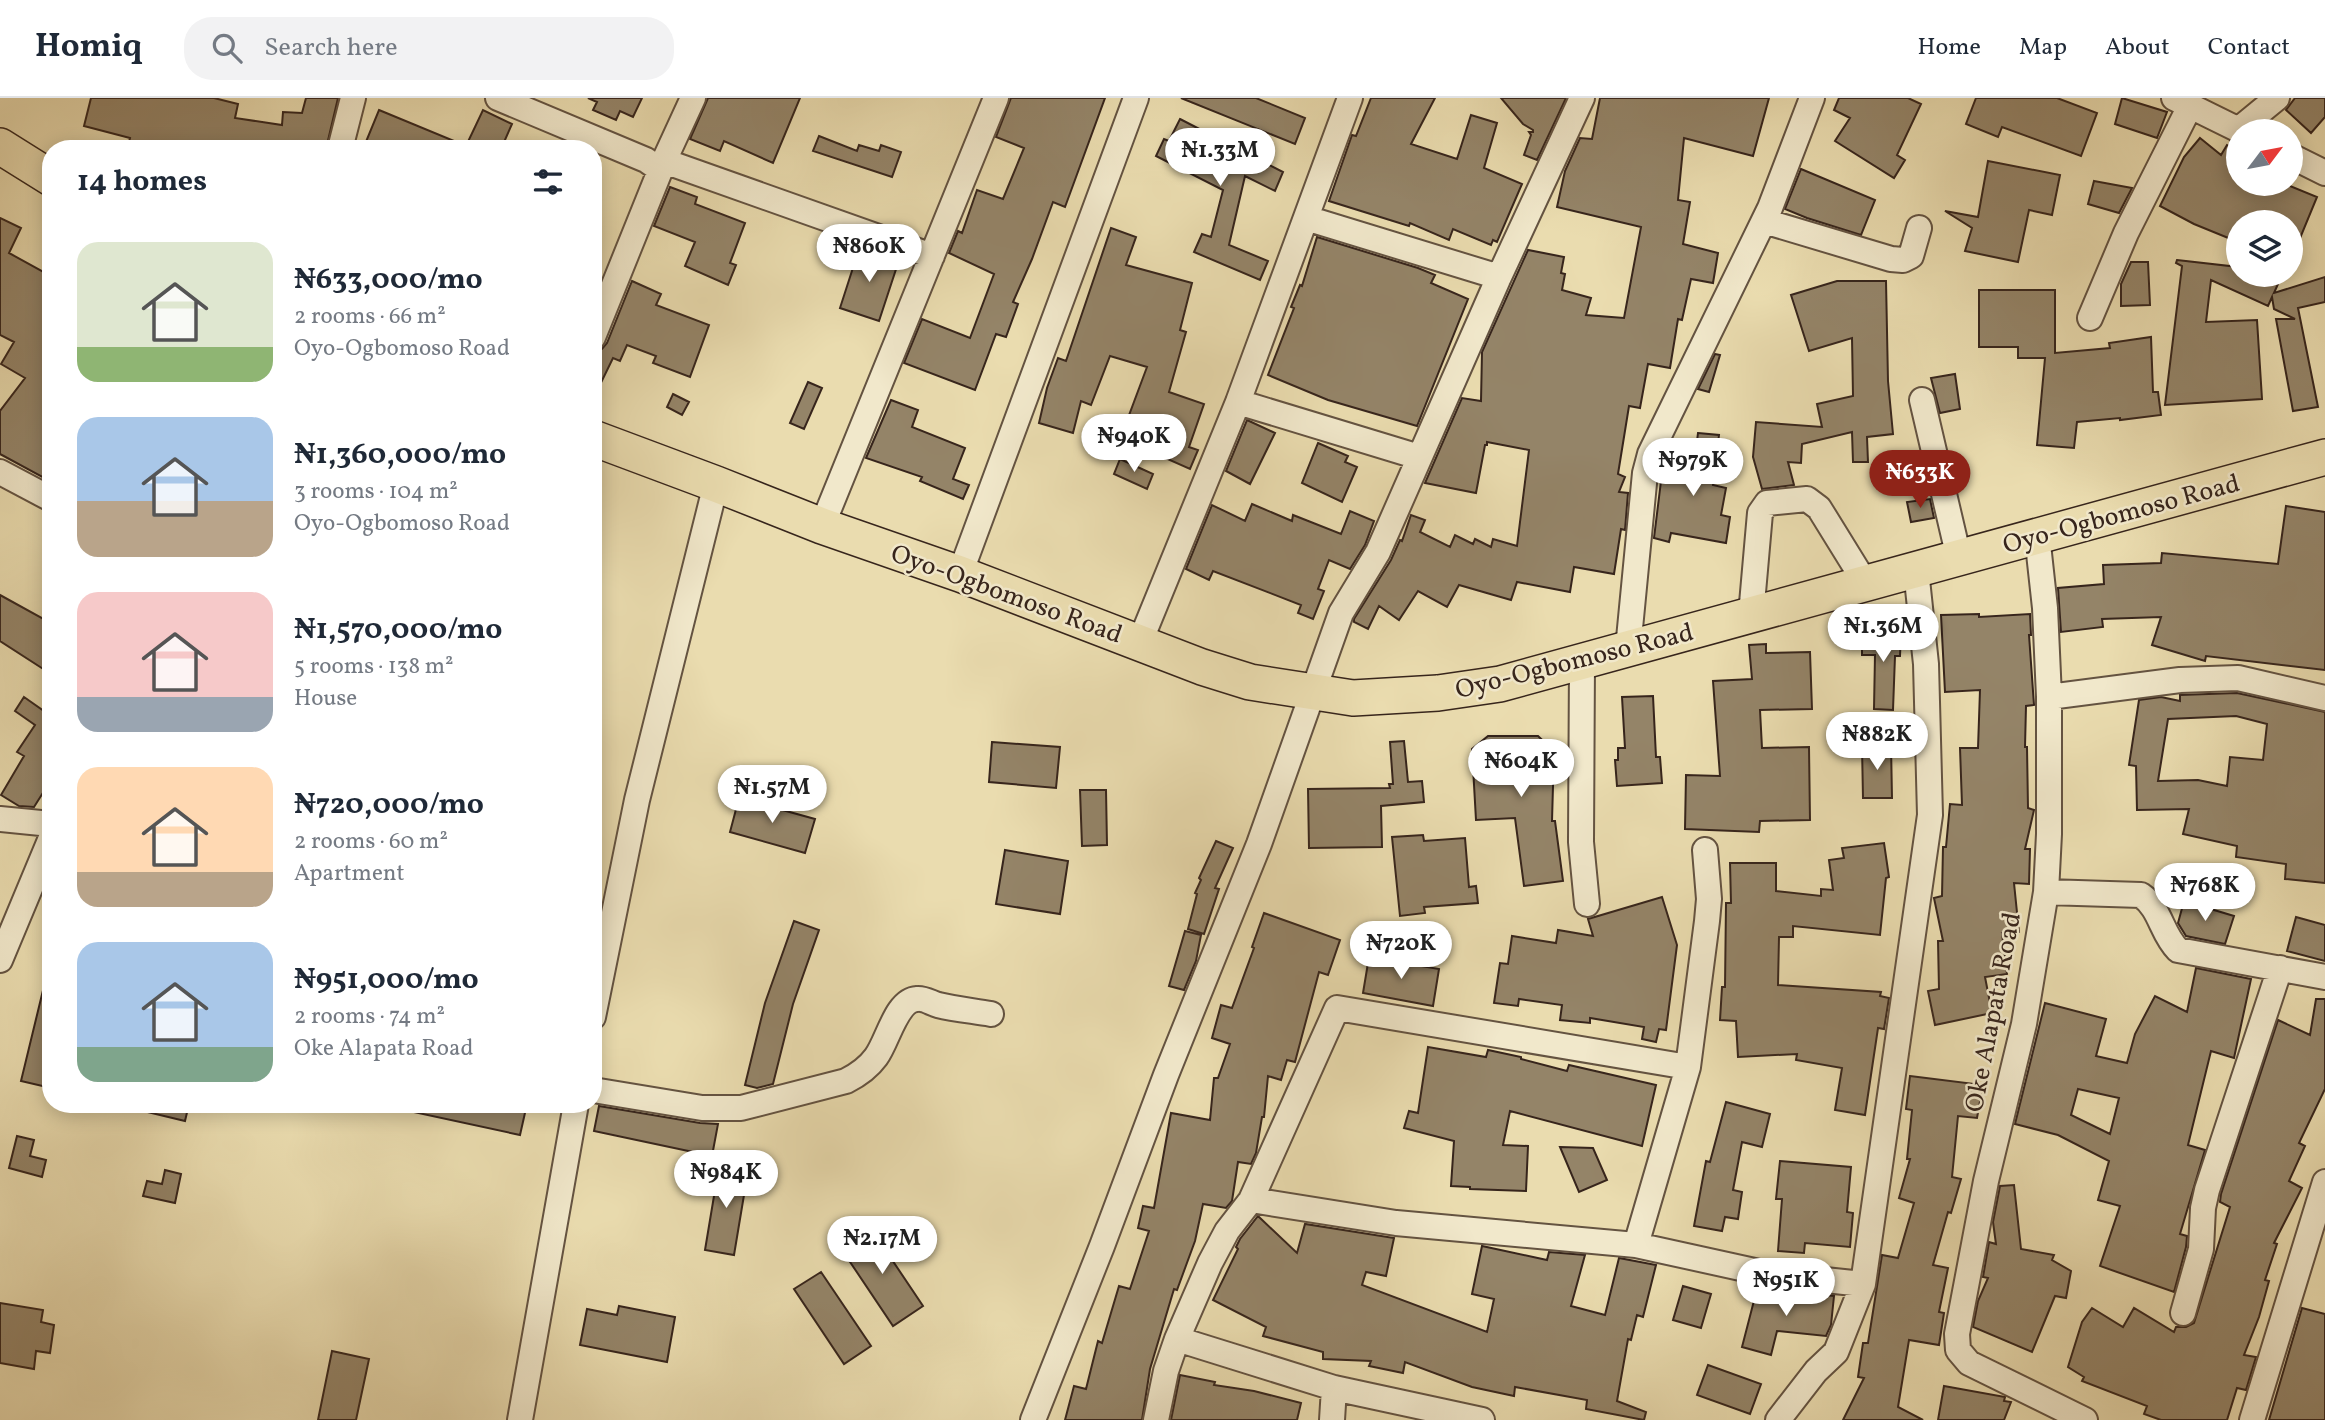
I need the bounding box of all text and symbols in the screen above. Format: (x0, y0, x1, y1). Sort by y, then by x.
search box (184, 17, 674, 80)
text: Homiq (35, 25, 142, 71)
icon: search (208, 29, 246, 67)
text: Search here (264, 30, 397, 66)
text: Home (1917, 31, 1981, 65)
text: Map (2019, 31, 2067, 65)
text: About (2105, 31, 2170, 65)
text: Contact (2208, 31, 2290, 65)
north arrow (2226, 119, 2303, 196)
map controls (2226, 119, 2303, 287)
pin: ₦1.33M (1163, 129, 1277, 188)
text: ₦1.33M (1181, 135, 1259, 167)
text: 14 homes (77, 161, 207, 203)
icon: filters (529, 163, 567, 201)
button: layers (2226, 210, 2303, 287)
pin: ₦860K (820, 225, 918, 284)
text: ₦860K (833, 231, 905, 263)
text: ₦633,000/mo (294, 259, 483, 301)
icon: home (133, 270, 217, 354)
text: 2 rooms · 66 m² (294, 301, 446, 333)
text: Oyo-Ogbomoso Road (294, 333, 510, 365)
pin: ₦940K (1085, 414, 1183, 474)
text: ₦940K (1097, 421, 1171, 453)
text: ₦1,360,000/mo (294, 434, 506, 476)
pin: ₦979K (1644, 438, 1742, 498)
icon: home (133, 445, 217, 529)
text: ₦979K (1658, 445, 1728, 477)
pin: ₦633K (1871, 450, 1969, 510)
text: ₦633K (1885, 457, 1955, 489)
street label: Oyo-Ogbomoso Road (1999, 466, 2244, 564)
text: 3 rooms · 104 m² (294, 476, 458, 508)
text: Oyo-Ogbomoso Road (294, 508, 510, 540)
street label: Oyo-Ogbomoso Road (885, 536, 1127, 654)
pin: ₦1.36M (1826, 604, 1940, 664)
text: ₦1,570,000/mo (294, 609, 503, 651)
text: ₦1.36M (1844, 611, 1922, 643)
street label: Oyo-Ogbomoso Road (1452, 615, 1697, 709)
icon: home (133, 620, 217, 704)
text: 5 rooms · 138 m² (294, 651, 454, 683)
text: House (294, 683, 357, 715)
pin: ₦882K (1828, 712, 1926, 772)
text: ₦882K (1842, 719, 1912, 751)
pin: ₦604K (1472, 740, 1570, 799)
text: ₦604K (1484, 746, 1558, 778)
pin: ₦1.57M (715, 766, 829, 825)
text: ₦1.57M (734, 772, 810, 804)
text: ₦720,000/mo (294, 784, 484, 826)
icon: home (133, 795, 217, 879)
text: 2 rooms · 60 m² (294, 826, 448, 858)
text: Apartment (294, 858, 405, 890)
pin: ₦768K (2156, 864, 2254, 923)
text: ₦768K (2170, 870, 2240, 902)
street label: Oke Alapata Road (1957, 909, 2031, 1115)
pin: ₦720K (1352, 922, 1450, 981)
text: ₦720K (1366, 928, 1436, 960)
text: ₦951,000/mo (294, 959, 479, 1001)
icon: home (133, 970, 217, 1054)
text: 2 rooms · 74 m² (294, 1001, 445, 1033)
text: Oke Alapata Road (294, 1033, 473, 1065)
pin: ₦984K (677, 1150, 775, 1210)
text: ₦984K (690, 1157, 762, 1189)
pin: ₦2.17M (825, 1216, 939, 1276)
text: ₦2.17M (843, 1223, 921, 1255)
pin: ₦951K (1737, 1258, 1835, 1318)
text: ₦951K (1753, 1265, 1819, 1297)

